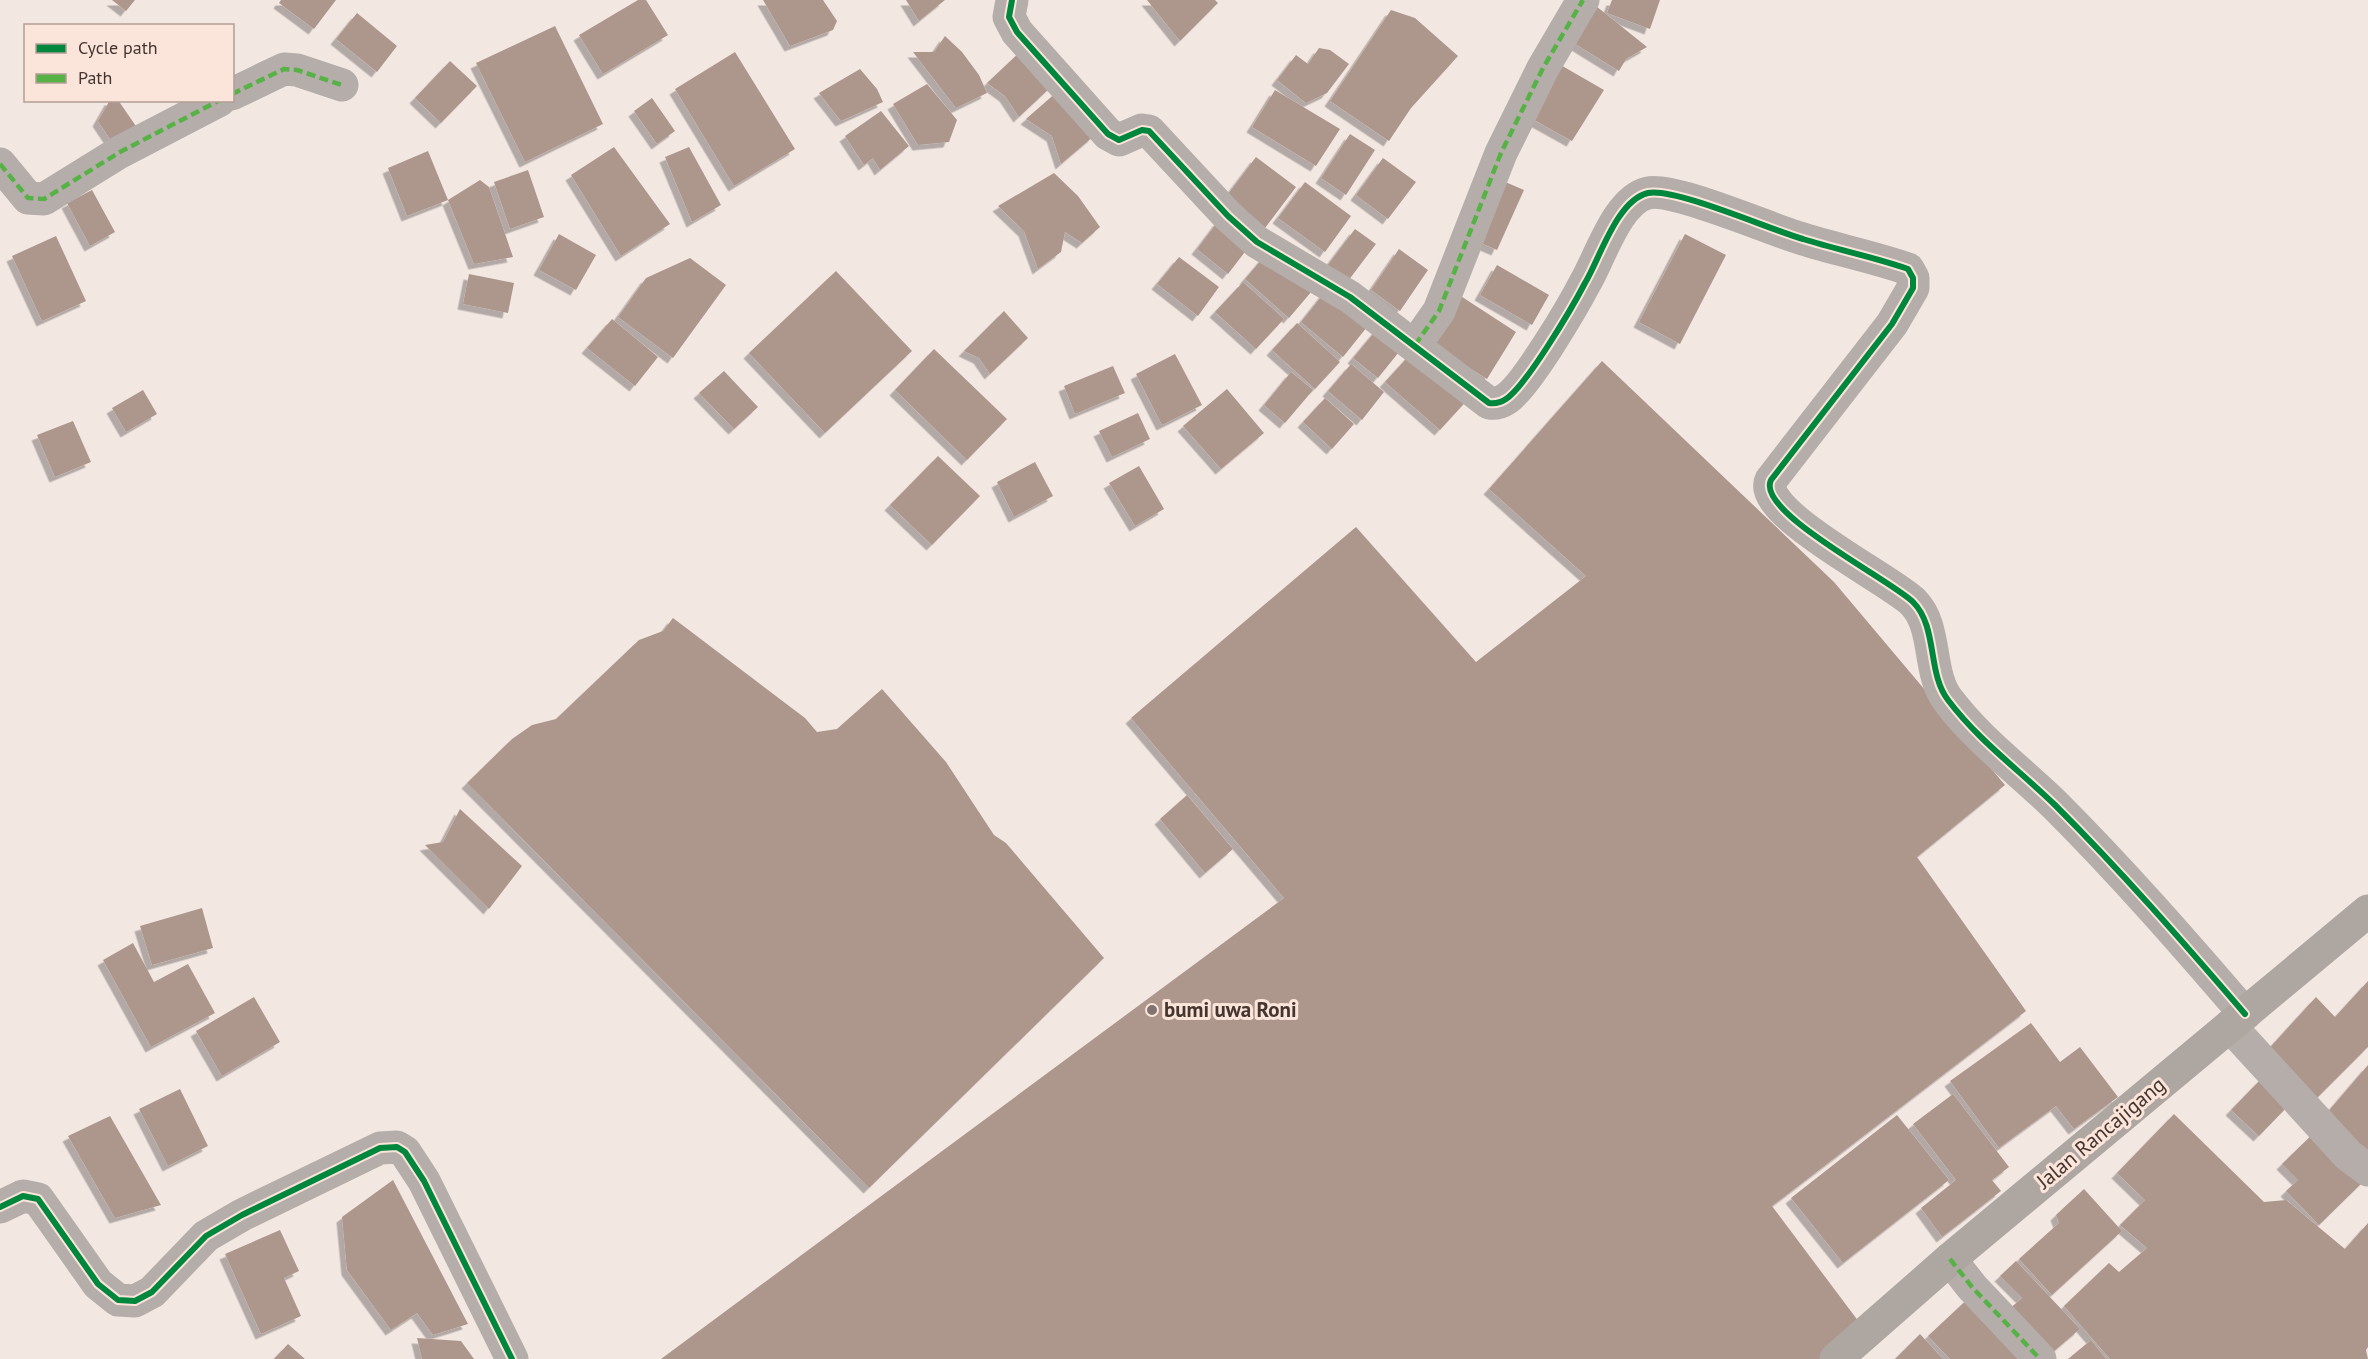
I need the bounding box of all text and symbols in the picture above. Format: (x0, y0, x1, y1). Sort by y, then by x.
legend (24, 24, 234, 102)
text: Cycle path (78, 36, 158, 59)
text: Path (78, 66, 112, 89)
place label: bumi uwa Roni (1164, 996, 1297, 1023)
marker: bumi uwa Roni (1145, 1003, 1159, 1017)
street label: Jalan Rancajigang (2030, 1071, 2171, 1195)

